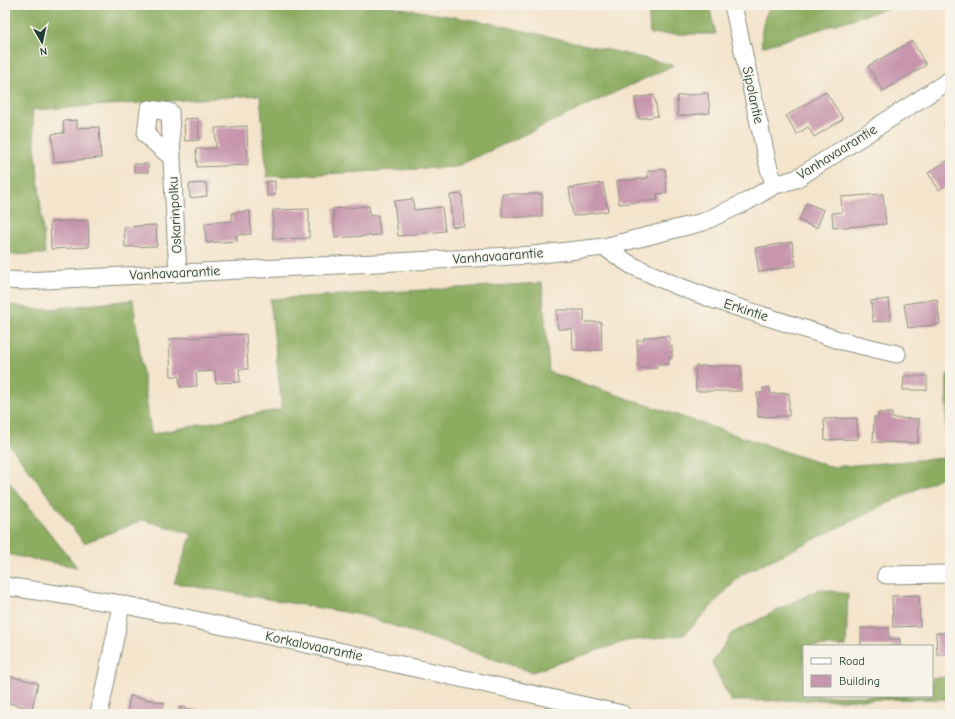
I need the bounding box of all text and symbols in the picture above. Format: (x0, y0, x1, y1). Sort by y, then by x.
north arrow (22, 22, 62, 62)
text: N (39, 44, 48, 58)
street label: Sipolantie (739, 65, 767, 125)
street label: Vanhavaarantie (794, 121, 880, 183)
street label: Oskarinpolku (165, 176, 185, 254)
street label: Vanhavaarantie (452, 244, 544, 268)
street label: Vanhavaarantie (129, 262, 221, 284)
street label: Erkintie (722, 295, 770, 325)
street label: Korkalovaarantie (264, 627, 364, 665)
legend (803, 645, 933, 697)
text: Road (839, 654, 865, 668)
text: Building (839, 674, 880, 688)

